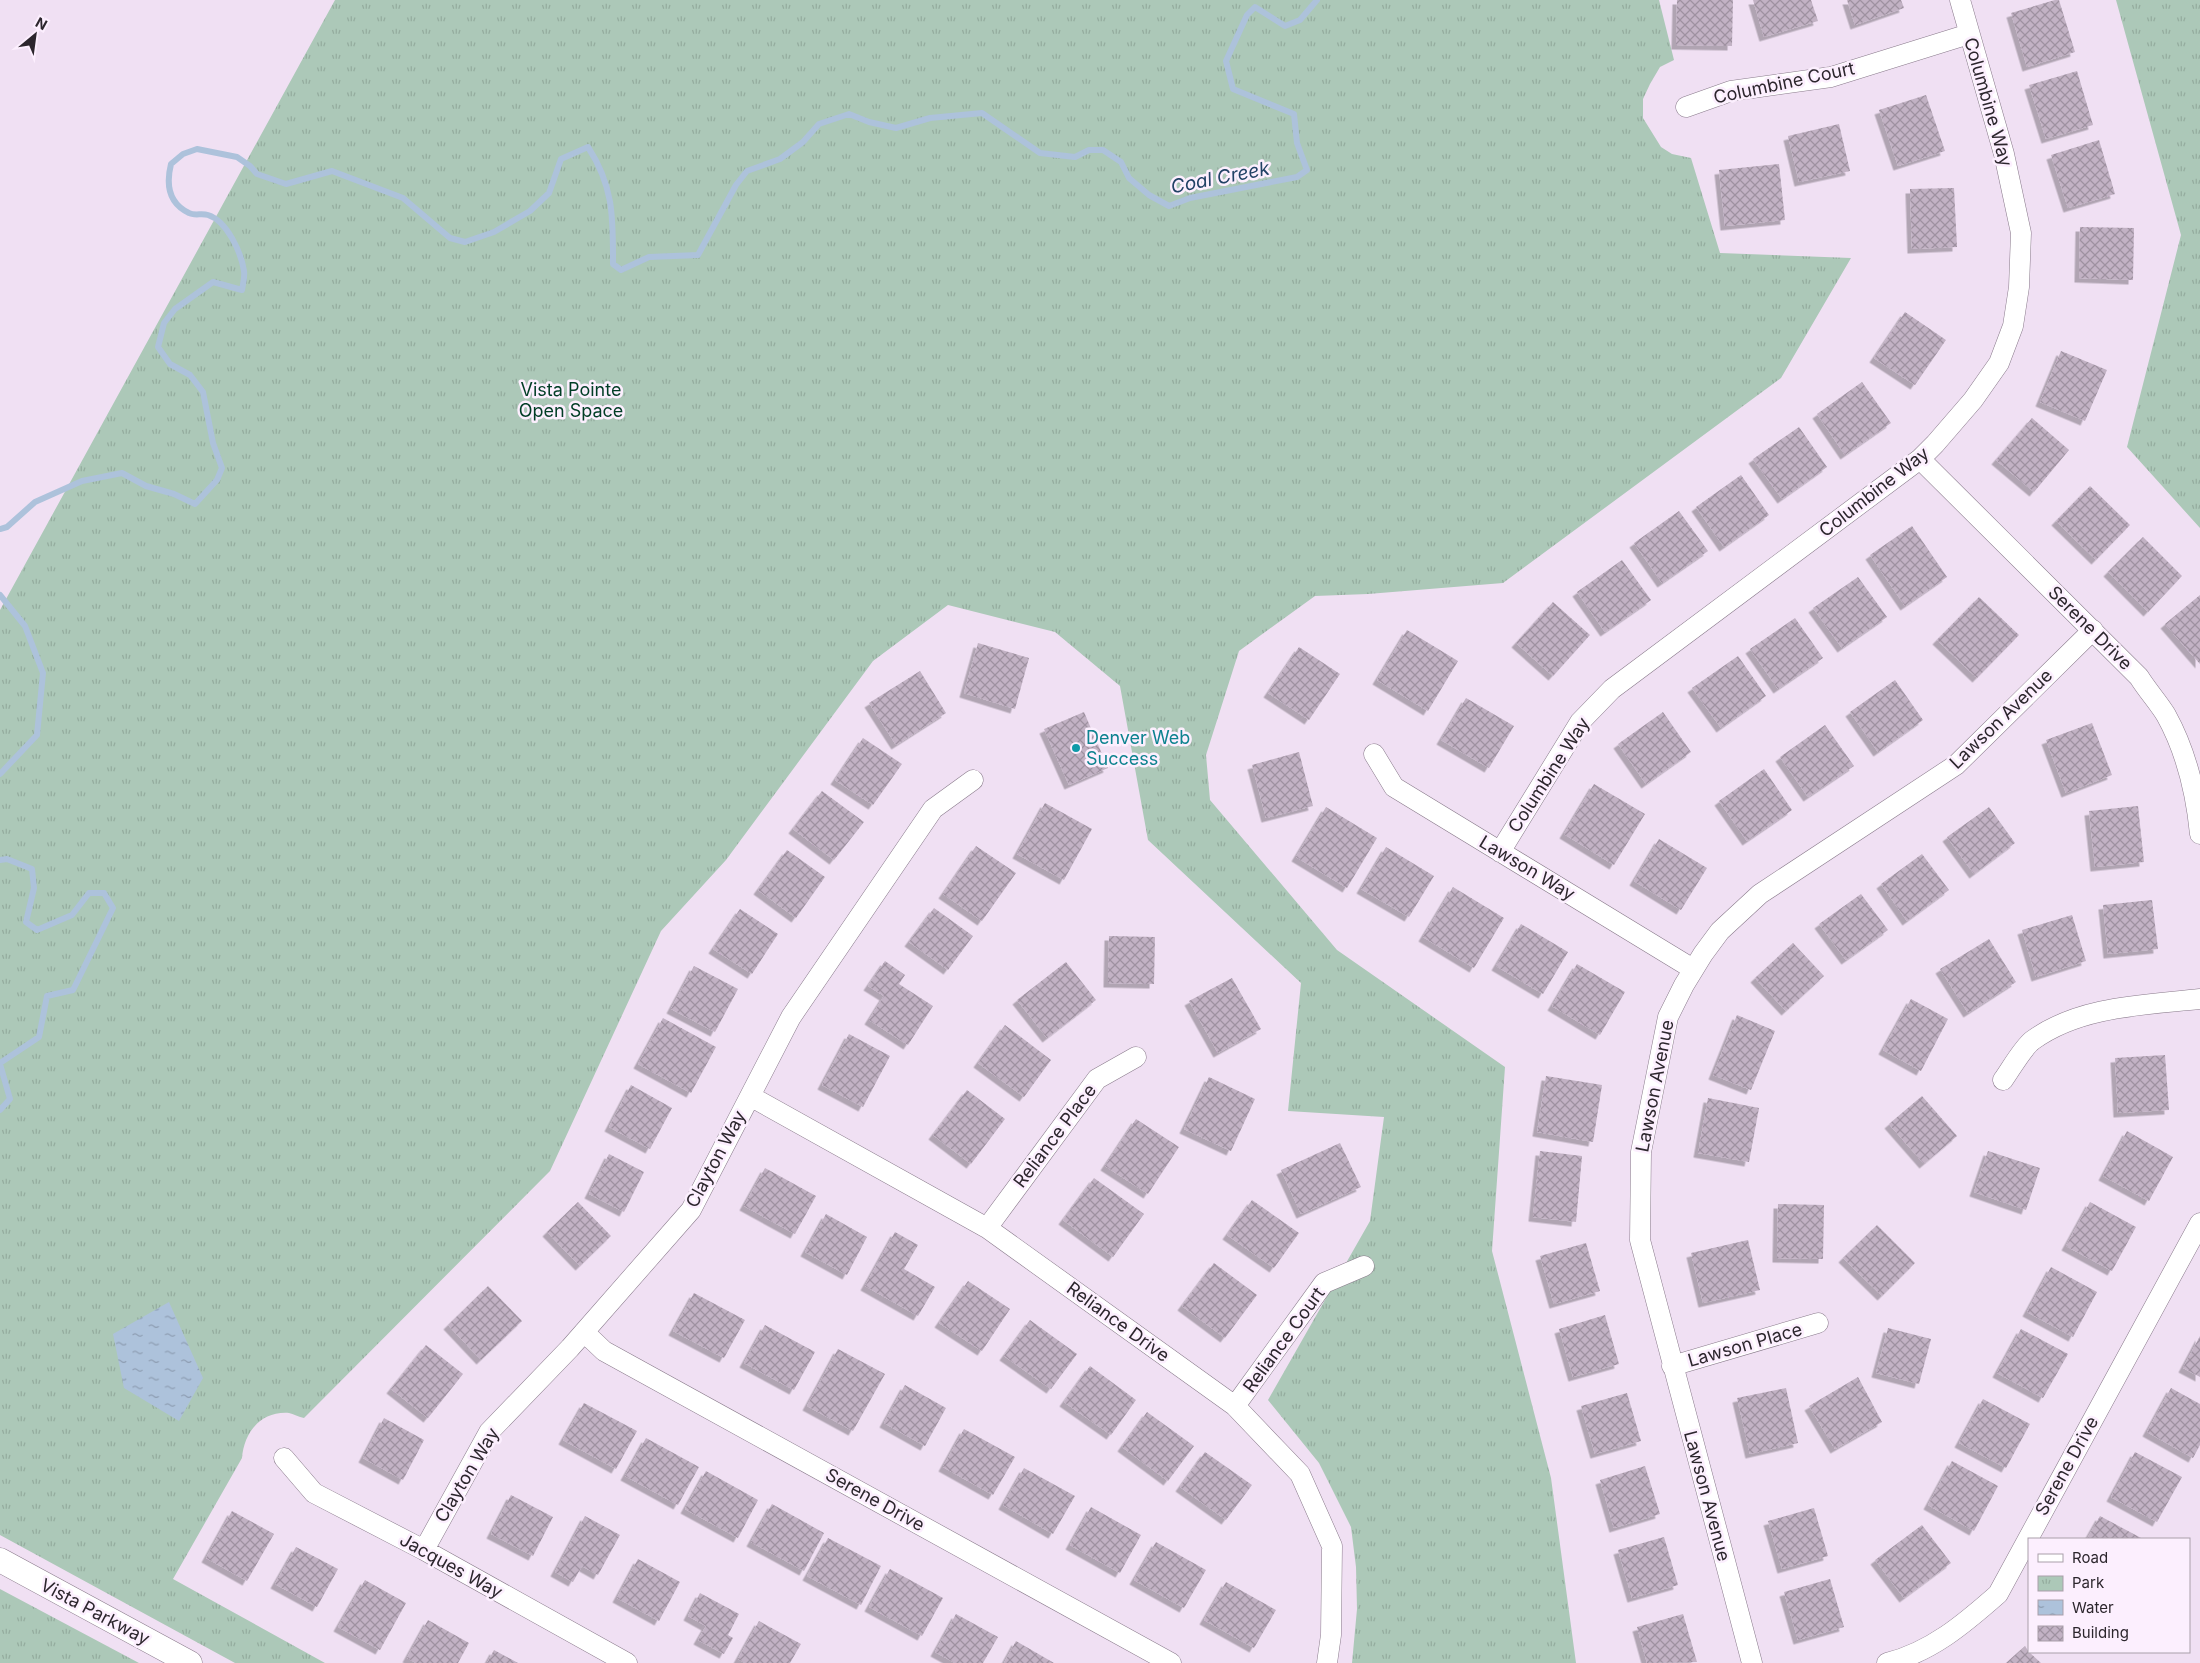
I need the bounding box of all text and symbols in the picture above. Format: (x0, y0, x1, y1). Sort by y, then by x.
north arrow (10, 10, 60, 60)
text: N (33, 13, 50, 33)
street label: Columbine Way (1960, 35, 2017, 169)
street label: Columbine Court (1711, 57, 1857, 108)
water label: Coal Creek (1169, 157, 1272, 198)
park label: Vista Pointe Open Space (519, 379, 623, 421)
street label: Columbine Way (1815, 442, 1933, 541)
street label: Serene Drive (2044, 581, 2137, 674)
street label: Lawson Avenue (1945, 664, 2056, 773)
street label: Columbine Way (1504, 713, 1594, 836)
place label: Denver Web Success (1086, 727, 1190, 769)
marker: Denver Web Success (1070, 742, 1082, 754)
street label: Lawson Way (1476, 831, 1579, 904)
street label: Lawson Avenue (1631, 1018, 1678, 1154)
street label: Reliance Place (1009, 1080, 1100, 1191)
street label: Clayton Way (681, 1107, 750, 1211)
street label: Reliance Drive (1063, 1277, 1174, 1366)
street label: Reliance Court (1238, 1283, 1329, 1396)
street label: Lawson Place (1685, 1318, 1804, 1371)
street label: Serene Drive (2031, 1413, 2102, 1519)
street label: Clayton Way (430, 1424, 503, 1526)
street label: Lawson Avenue (1680, 1428, 1735, 1563)
street label: Serene Drive (822, 1464, 928, 1535)
street label: Jacques Way (396, 1529, 506, 1602)
legend (2028, 1538, 2190, 1653)
text: Road (2072, 1548, 2108, 1567)
text: Park (2072, 1573, 2105, 1592)
street label: Vista Parkway (37, 1574, 153, 1649)
text: Water (2072, 1598, 2114, 1617)
text: Building (2072, 1623, 2129, 1642)

